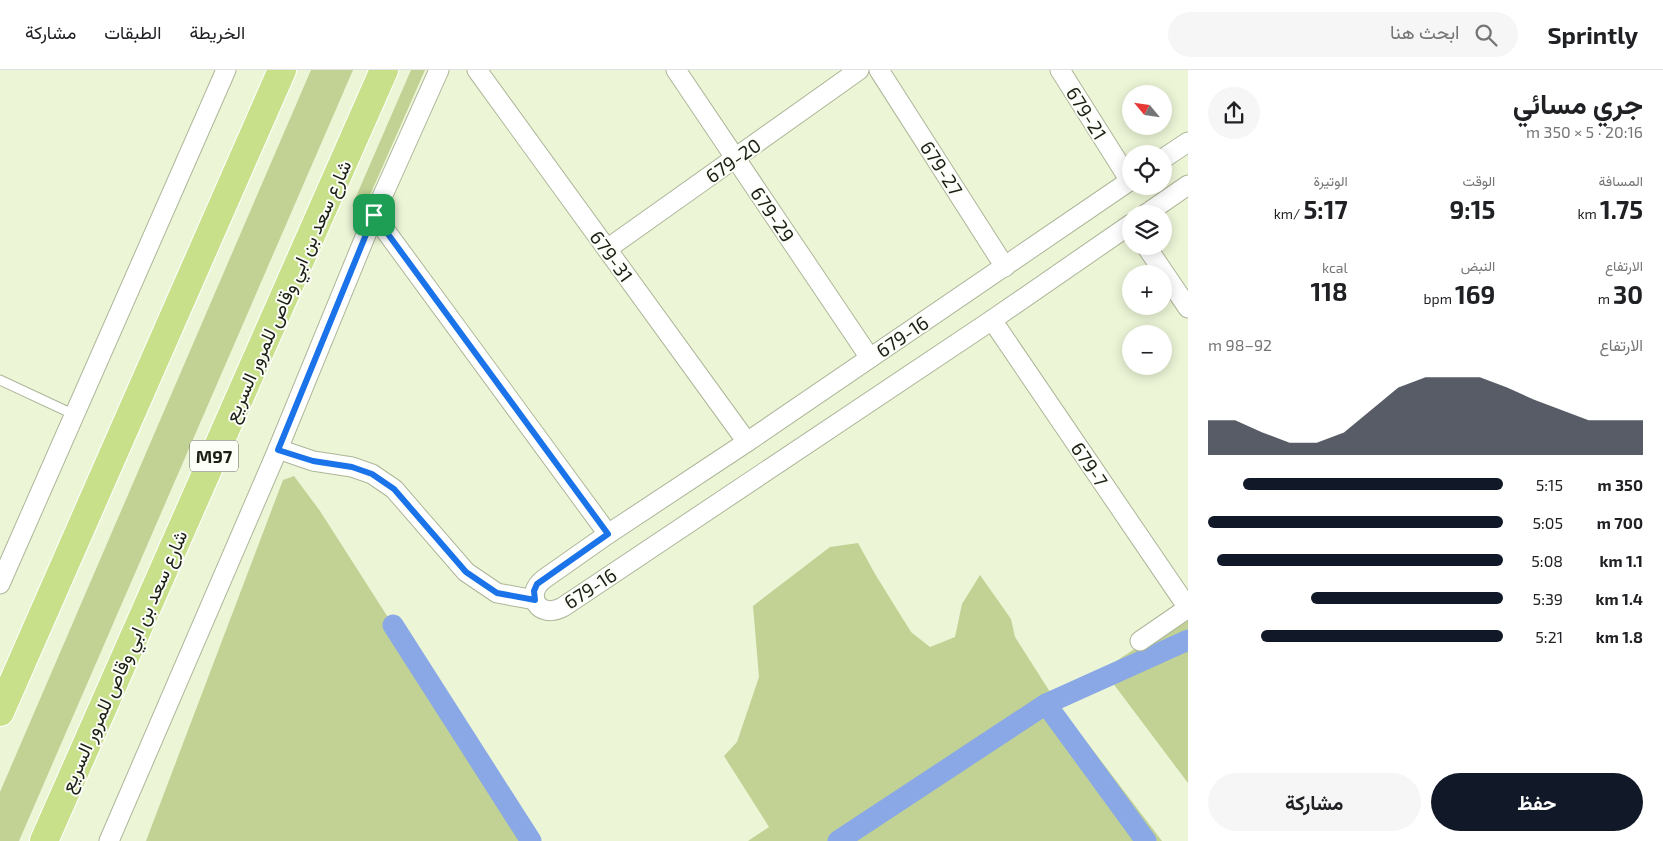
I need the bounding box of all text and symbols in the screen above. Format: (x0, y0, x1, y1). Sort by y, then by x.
search box (1168, 12, 1518, 57)
text: ابحث هنا (1390, 20, 1460, 43)
text: Sprintly (1548, 20, 1638, 49)
text: مشاركة (25, 21, 76, 43)
text: الطبقات (104, 21, 161, 43)
text: الخريطة (189, 21, 245, 43)
icon: search (1472, 21, 1500, 49)
street label: 679-21 (1062, 82, 1112, 144)
north arrow (1122, 85, 1172, 135)
map controls (1122, 85, 1172, 375)
text: جري مسائي (1513, 86, 1643, 120)
button: share (1208, 87, 1260, 139)
text: 20:16 · 5 × 350 m (1526, 122, 1643, 141)
street label: 679-20 (701, 133, 765, 187)
street label: 679-27 (916, 136, 968, 200)
button: locate (1122, 145, 1172, 195)
street label: شارع سعد بن ابي وقاص للمرور السريع (219, 156, 360, 428)
text: الوتيرة (1313, 172, 1348, 189)
text: الوقت (1462, 172, 1495, 189)
text: المسافة (1599, 172, 1643, 189)
street label: 679-29 (746, 182, 800, 246)
pin (353, 194, 395, 236)
text: 5:17 (1303, 194, 1348, 224)
text: 9:15 (1450, 194, 1495, 224)
text: 1.75 (1600, 194, 1643, 224)
icon: arrive (360, 201, 388, 229)
button: layers (1122, 205, 1172, 255)
text: /km (1274, 205, 1303, 222)
text: km (1577, 205, 1600, 222)
street label: 679-31 (586, 226, 638, 286)
text: النبض (1461, 257, 1495, 274)
text: الارتفاع (1605, 257, 1643, 274)
text: kcal (1322, 259, 1348, 276)
button: + (1122, 265, 1172, 315)
text: 118 (1310, 276, 1348, 306)
text: 169 (1455, 279, 1495, 309)
text: 30 (1613, 279, 1643, 309)
text: bpm (1424, 290, 1455, 307)
text: m (1598, 290, 1613, 307)
street label: 679-16 (872, 310, 932, 362)
button: − (1122, 325, 1172, 375)
text: 92–98 m (1208, 335, 1272, 354)
text: الارتفاع (1600, 335, 1643, 354)
street label: 679-7 (1067, 437, 1113, 491)
road number: M97 (190, 441, 238, 472)
text: 5:15 (1536, 475, 1563, 494)
text: 350 m (1597, 475, 1643, 494)
text: 5:05 (1532, 513, 1563, 532)
text: 700 m (1597, 513, 1643, 532)
street label: شارع سعد بن ابي وقاص للمرور السريع (55, 526, 196, 798)
text: 5:08 (1531, 551, 1563, 570)
text: 1.1 km (1599, 551, 1643, 570)
street label: 679-16 (559, 563, 621, 613)
text: 5:39 (1533, 589, 1563, 608)
text: 1.4 km (1596, 589, 1643, 608)
text: 5:21 (1535, 627, 1563, 646)
text: 1.8 km (1596, 627, 1643, 646)
button: مشاركة (1208, 773, 1421, 831)
button: حفظ (1431, 773, 1643, 831)

